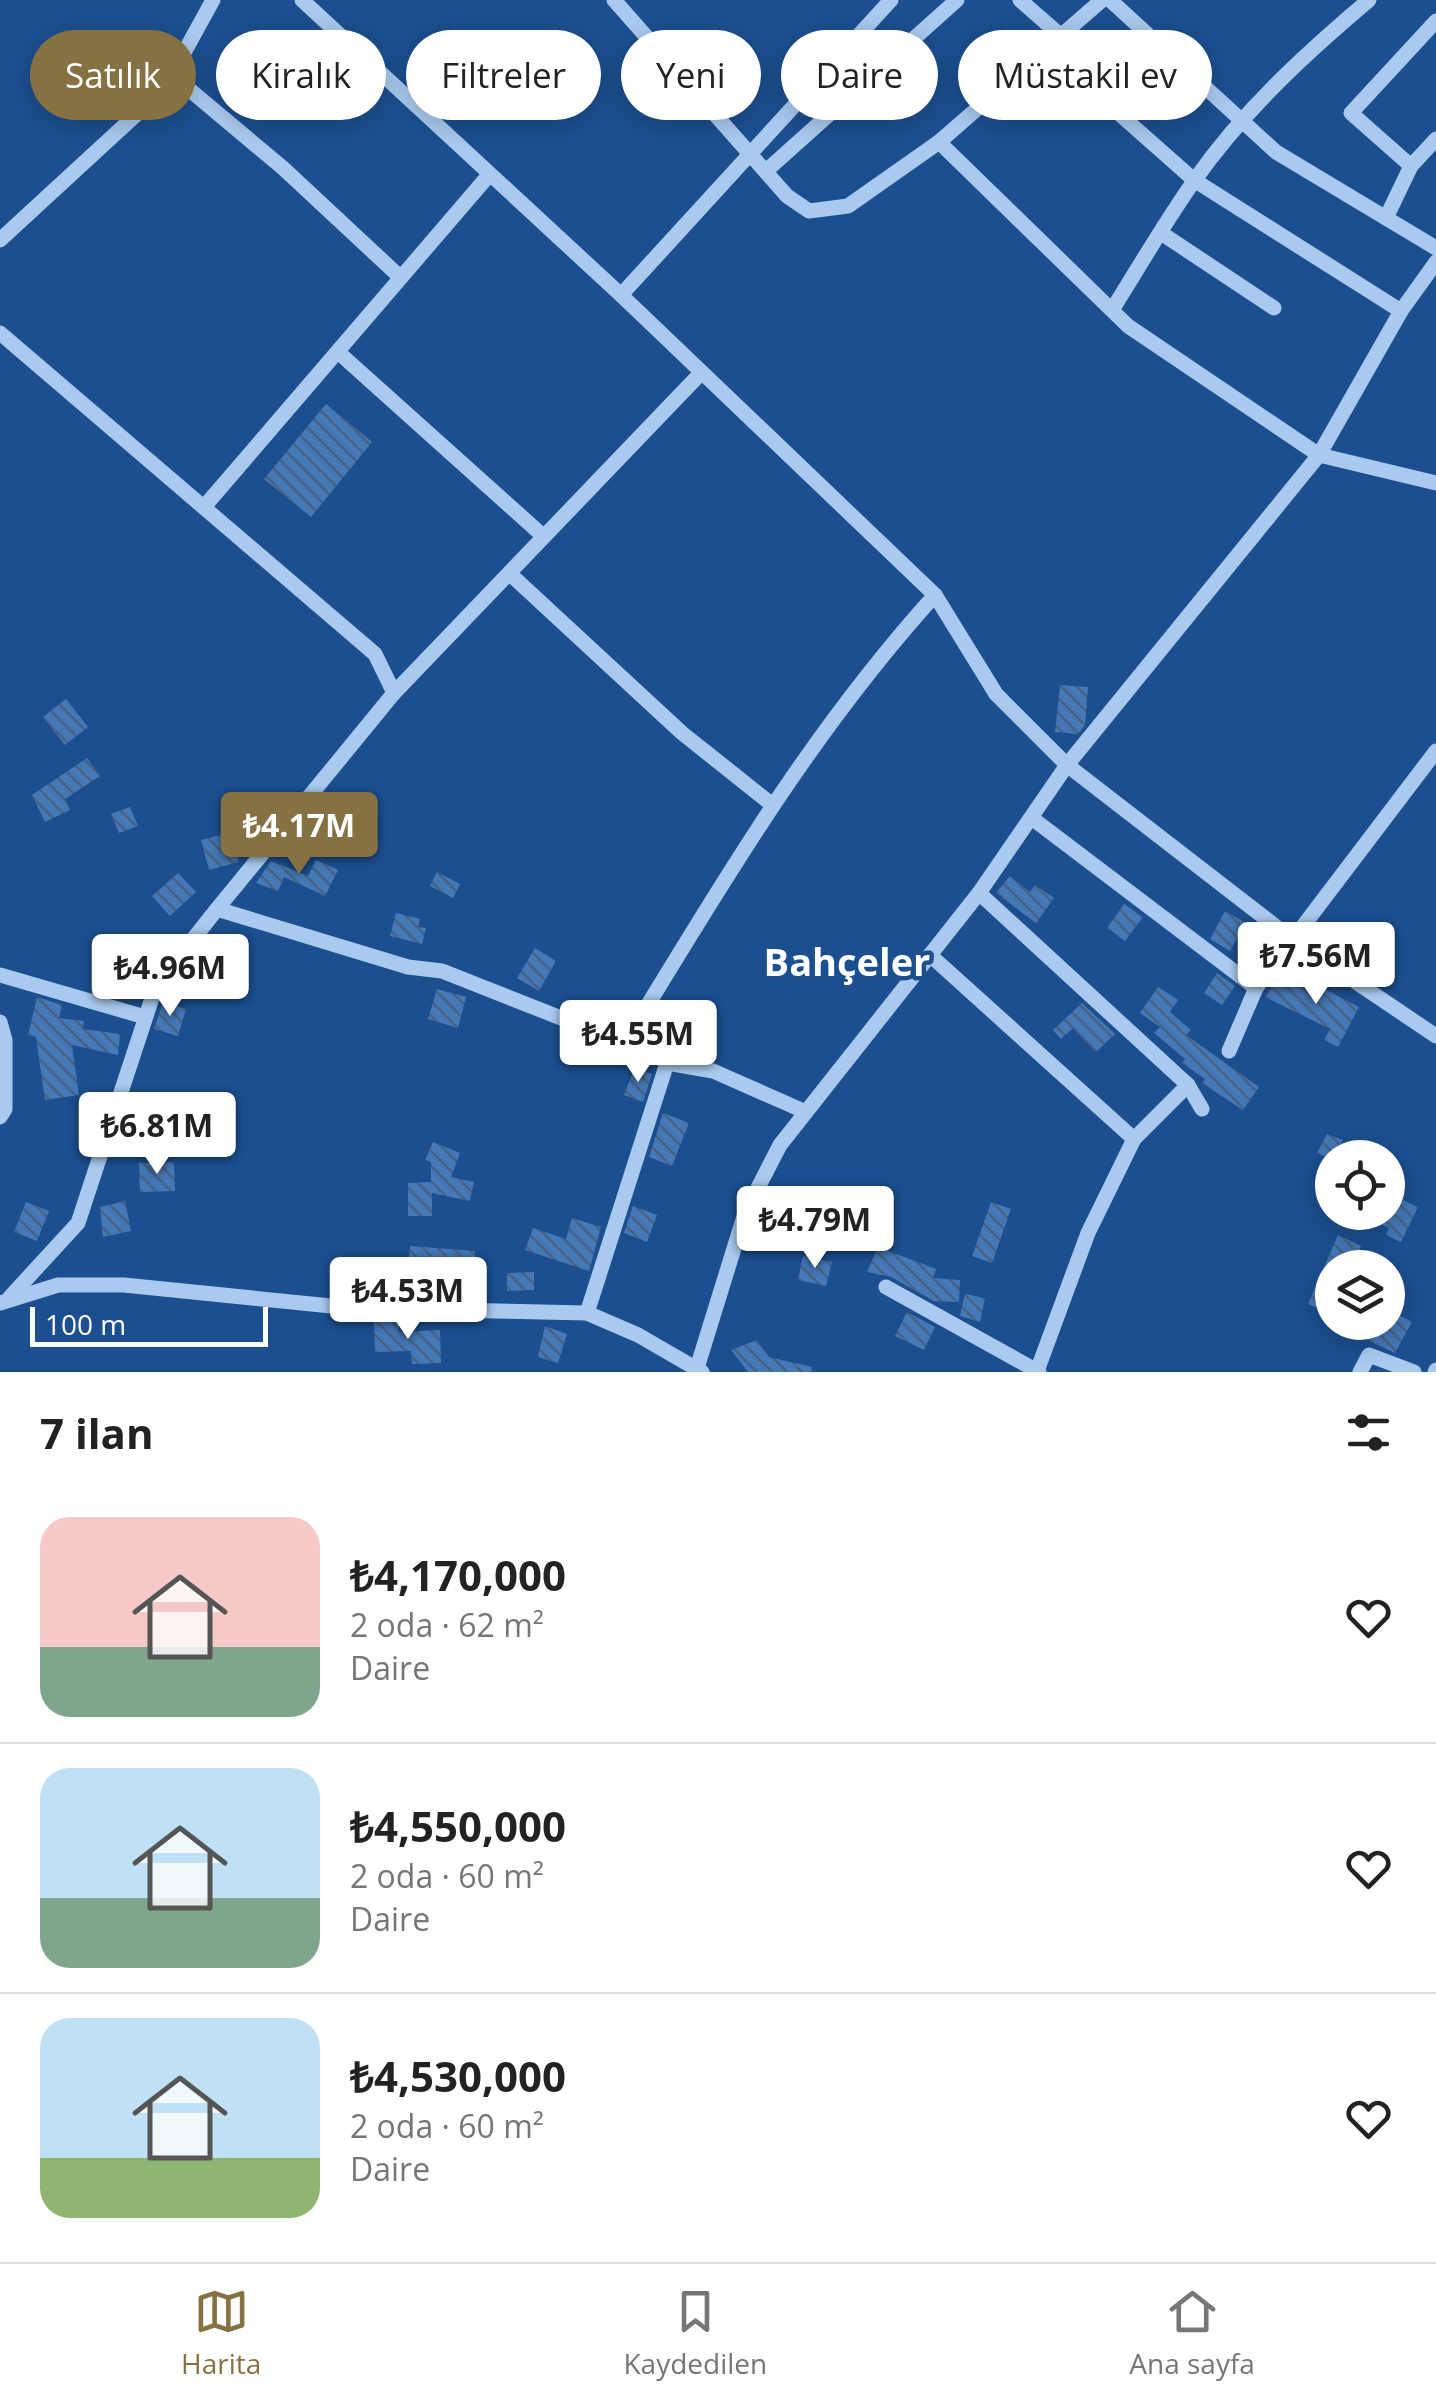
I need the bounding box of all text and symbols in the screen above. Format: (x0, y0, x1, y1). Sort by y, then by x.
chip: Satılık (30, 30, 196, 120)
chip: Kiralık (216, 30, 386, 120)
chip: Filtreler (406, 30, 601, 120)
chip: Yeni (621, 30, 761, 120)
chip: Daire (781, 30, 938, 120)
chip: Müstakil ev (958, 30, 1212, 120)
pin: ₺4.17M (218, 792, 380, 877)
text: ₺4.17M (243, 803, 355, 846)
pin: ₺7.56M (1235, 922, 1397, 1007)
text: ₺7.56M (1260, 933, 1372, 976)
pin: ₺4.96M (89, 934, 251, 1019)
district label: Bahçeler (764, 935, 930, 987)
text: ₺4.96M (114, 945, 226, 988)
pin: ₺4.55M (557, 1000, 719, 1085)
text: ₺4.55M (582, 1011, 694, 1054)
pin: ₺6.81M (76, 1092, 238, 1177)
text: ₺6.81M (101, 1103, 213, 1146)
map controls (1315, 1140, 1405, 1340)
button: locate (1315, 1140, 1405, 1230)
pin: ₺4.79M (734, 1186, 896, 1271)
text: ₺4.79M (759, 1197, 871, 1240)
button: layers (1315, 1250, 1405, 1340)
pin: ₺4.53M (327, 1257, 489, 1342)
text: ₺4.53M (352, 1268, 464, 1311)
scale bar (30, 1302, 268, 1346)
text: 100 m (45, 1305, 126, 1343)
text: 7 ilan (40, 1404, 154, 1461)
icon: filters (1341, 1405, 1396, 1460)
text: ₺4,170,000 (350, 1546, 566, 1603)
icon: home (120, 1557, 240, 1677)
icon: heart (1341, 1590, 1396, 1645)
text: 2 oda · 62 m² (350, 1603, 544, 1646)
text: Daire (350, 1646, 430, 1689)
text: ₺4,550,000 (350, 1797, 566, 1854)
icon: home (120, 1808, 240, 1928)
icon: heart (1341, 1841, 1396, 1896)
text: 2 oda · 60 m² (350, 1854, 544, 1897)
text: Daire (350, 1897, 430, 1940)
text: ₺4,530,000 (350, 2047, 566, 2104)
icon: home (120, 2058, 240, 2178)
icon: heart (1341, 2091, 1396, 2146)
text: 2 oda · 60 m² (350, 2104, 544, 2147)
text: Daire (350, 2147, 430, 2190)
tab: Harita (181, 2284, 261, 2382)
tab: Kaydedilen (623, 2284, 767, 2382)
tab: Ana sayfa (1129, 2284, 1255, 2382)

